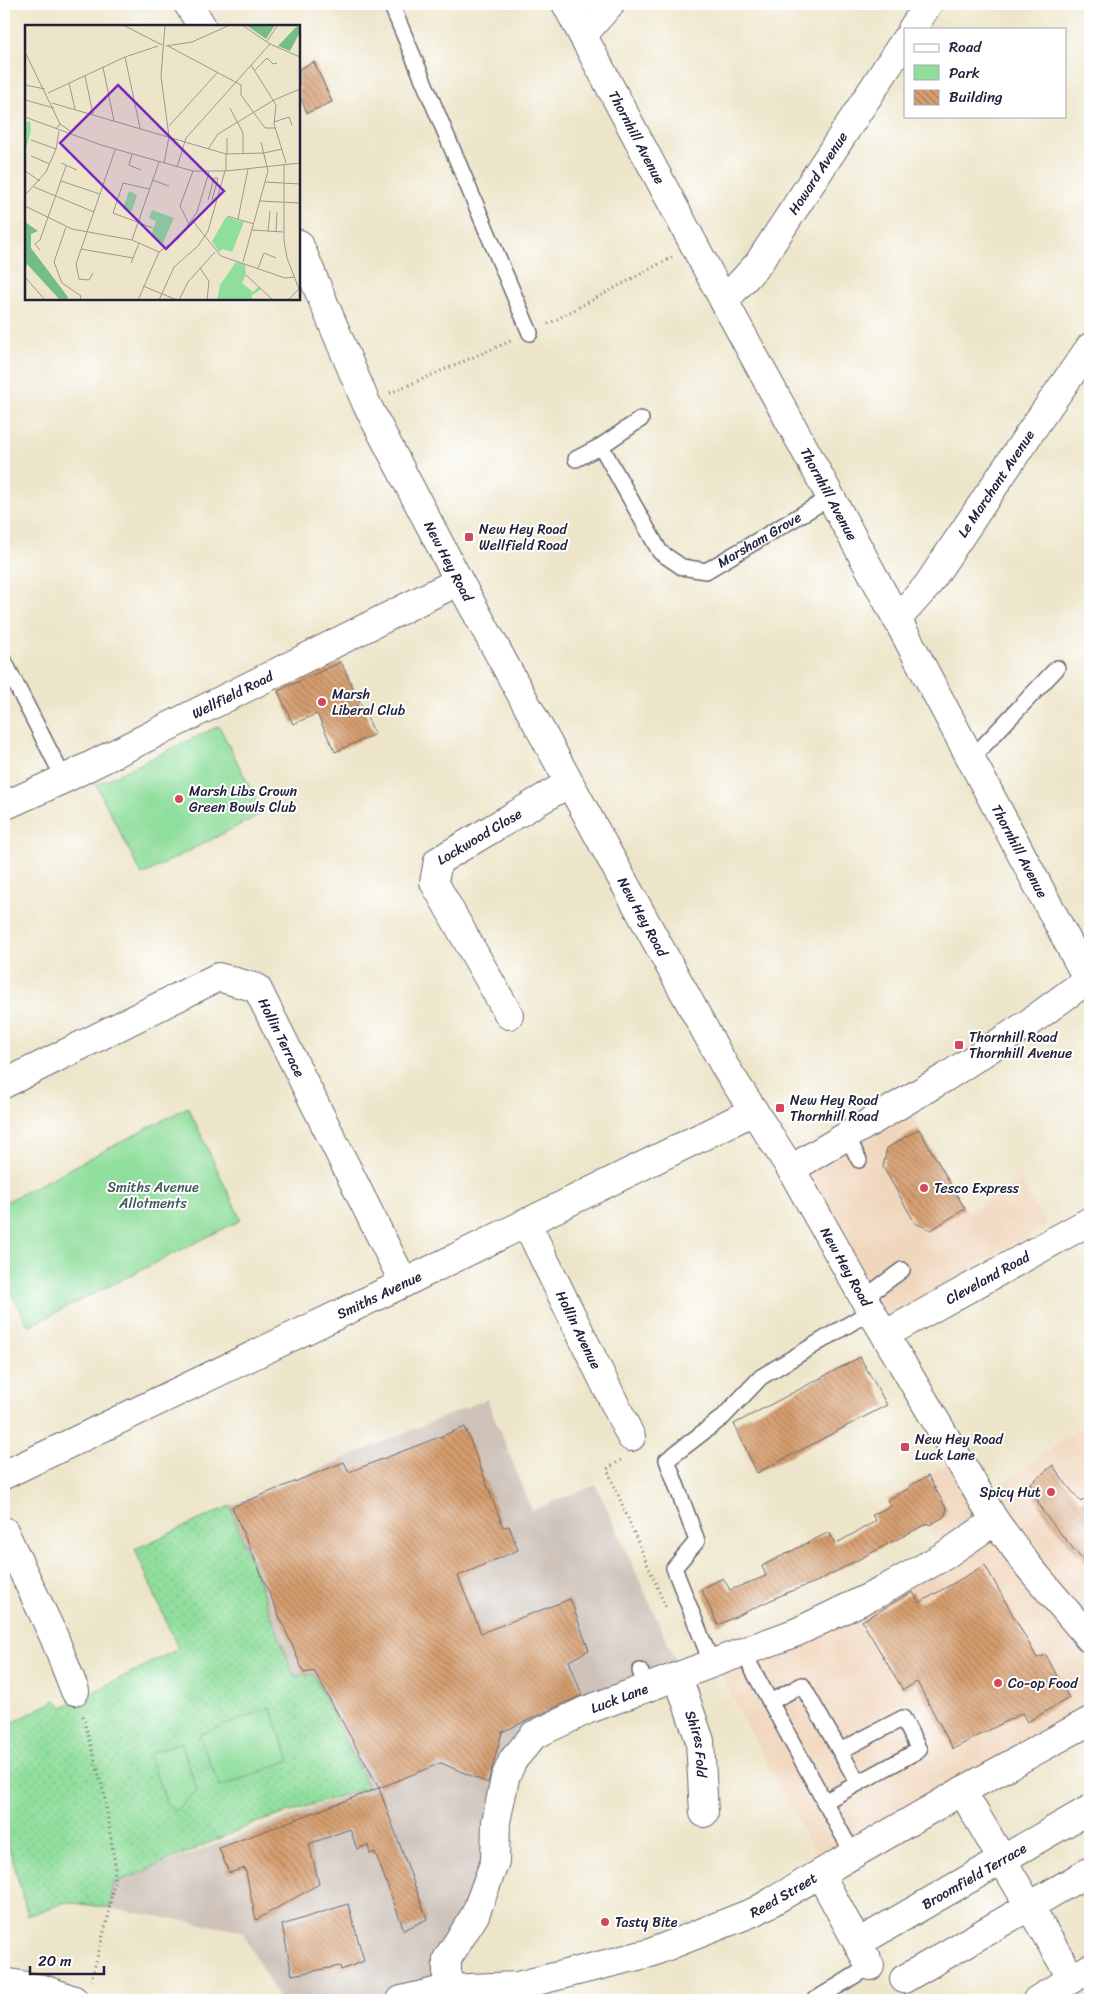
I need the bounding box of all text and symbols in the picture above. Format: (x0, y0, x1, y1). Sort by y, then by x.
inset map (25, 25, 300, 300)
legend (904, 28, 1066, 118)
text: Road (949, 34, 982, 60)
text: Park (949, 60, 980, 86)
text: Building (949, 84, 1003, 110)
street label: Thornhill Avenue (602, 86, 672, 189)
street label: Howard Avenue (781, 126, 854, 220)
street label: Le Marchant Avenue (950, 424, 1041, 543)
street label: Thornhill Avenue (793, 443, 865, 545)
street label: Marsham Grove (712, 505, 806, 574)
street label: New Hey Road (417, 516, 481, 607)
place label: New Hey Road Wellfield Road (479, 517, 569, 558)
marker: New Hey Road Wellfield Road (463, 531, 475, 543)
street label: Wellfield Road (187, 663, 279, 726)
place label: Marsh Liberal Club (332, 682, 406, 723)
marker: Marsh Liberal Club (316, 696, 328, 708)
place label: Marsh Libs Crown Green Bowls Club (189, 779, 297, 820)
marker: Marsh Libs Crown Green Bowls Club (173, 793, 185, 805)
street label: Thornhill Avenue (985, 800, 1055, 903)
street label: Lockwood Close (432, 801, 527, 872)
street label: New Hey Road (611, 872, 676, 963)
street label: Hollin Terrace (251, 993, 312, 1082)
place label: Thornhill Road Thornhill Avenue (969, 1025, 1072, 1066)
marker: Thornhill Road Thornhill Avenue (953, 1039, 965, 1051)
place label: New Hey Road Thornhill Road (790, 1088, 880, 1129)
marker: New Hey Road Thornhill Road (774, 1102, 786, 1114)
park label: Smiths Avenue Allotments (107, 1175, 199, 1216)
place label: Tesco Express (934, 1176, 1019, 1201)
marker: Tesco Express (918, 1182, 930, 1194)
street label: New Hey Road (814, 1222, 879, 1313)
street label: Cleveland Road (941, 1243, 1036, 1311)
street label: Smiths Avenue (332, 1264, 426, 1326)
street label: Hollin Avenue (549, 1286, 609, 1373)
place label: New Hey Road Luck Lane (915, 1427, 1005, 1468)
marker: New Hey Road Luck Lane (899, 1441, 911, 1453)
place label: Spicy Hut (980, 1480, 1041, 1505)
marker: Spicy Hut (1045, 1486, 1057, 1498)
place label: Co-op Food (1008, 1671, 1079, 1696)
street label: Luck Lane (587, 1676, 652, 1720)
marker: Co-op Food (992, 1677, 1004, 1689)
street label: Shires Fold (678, 1707, 715, 1780)
street label: Broomfield Terrace (917, 1836, 1031, 1916)
street label: Reed Street (746, 1866, 822, 1925)
place label: Tasty Bite (615, 1910, 678, 1935)
marker: Tasty Bite (599, 1916, 611, 1928)
scale bar (30, 1944, 104, 1976)
text: 20 m (38, 1948, 72, 1974)

